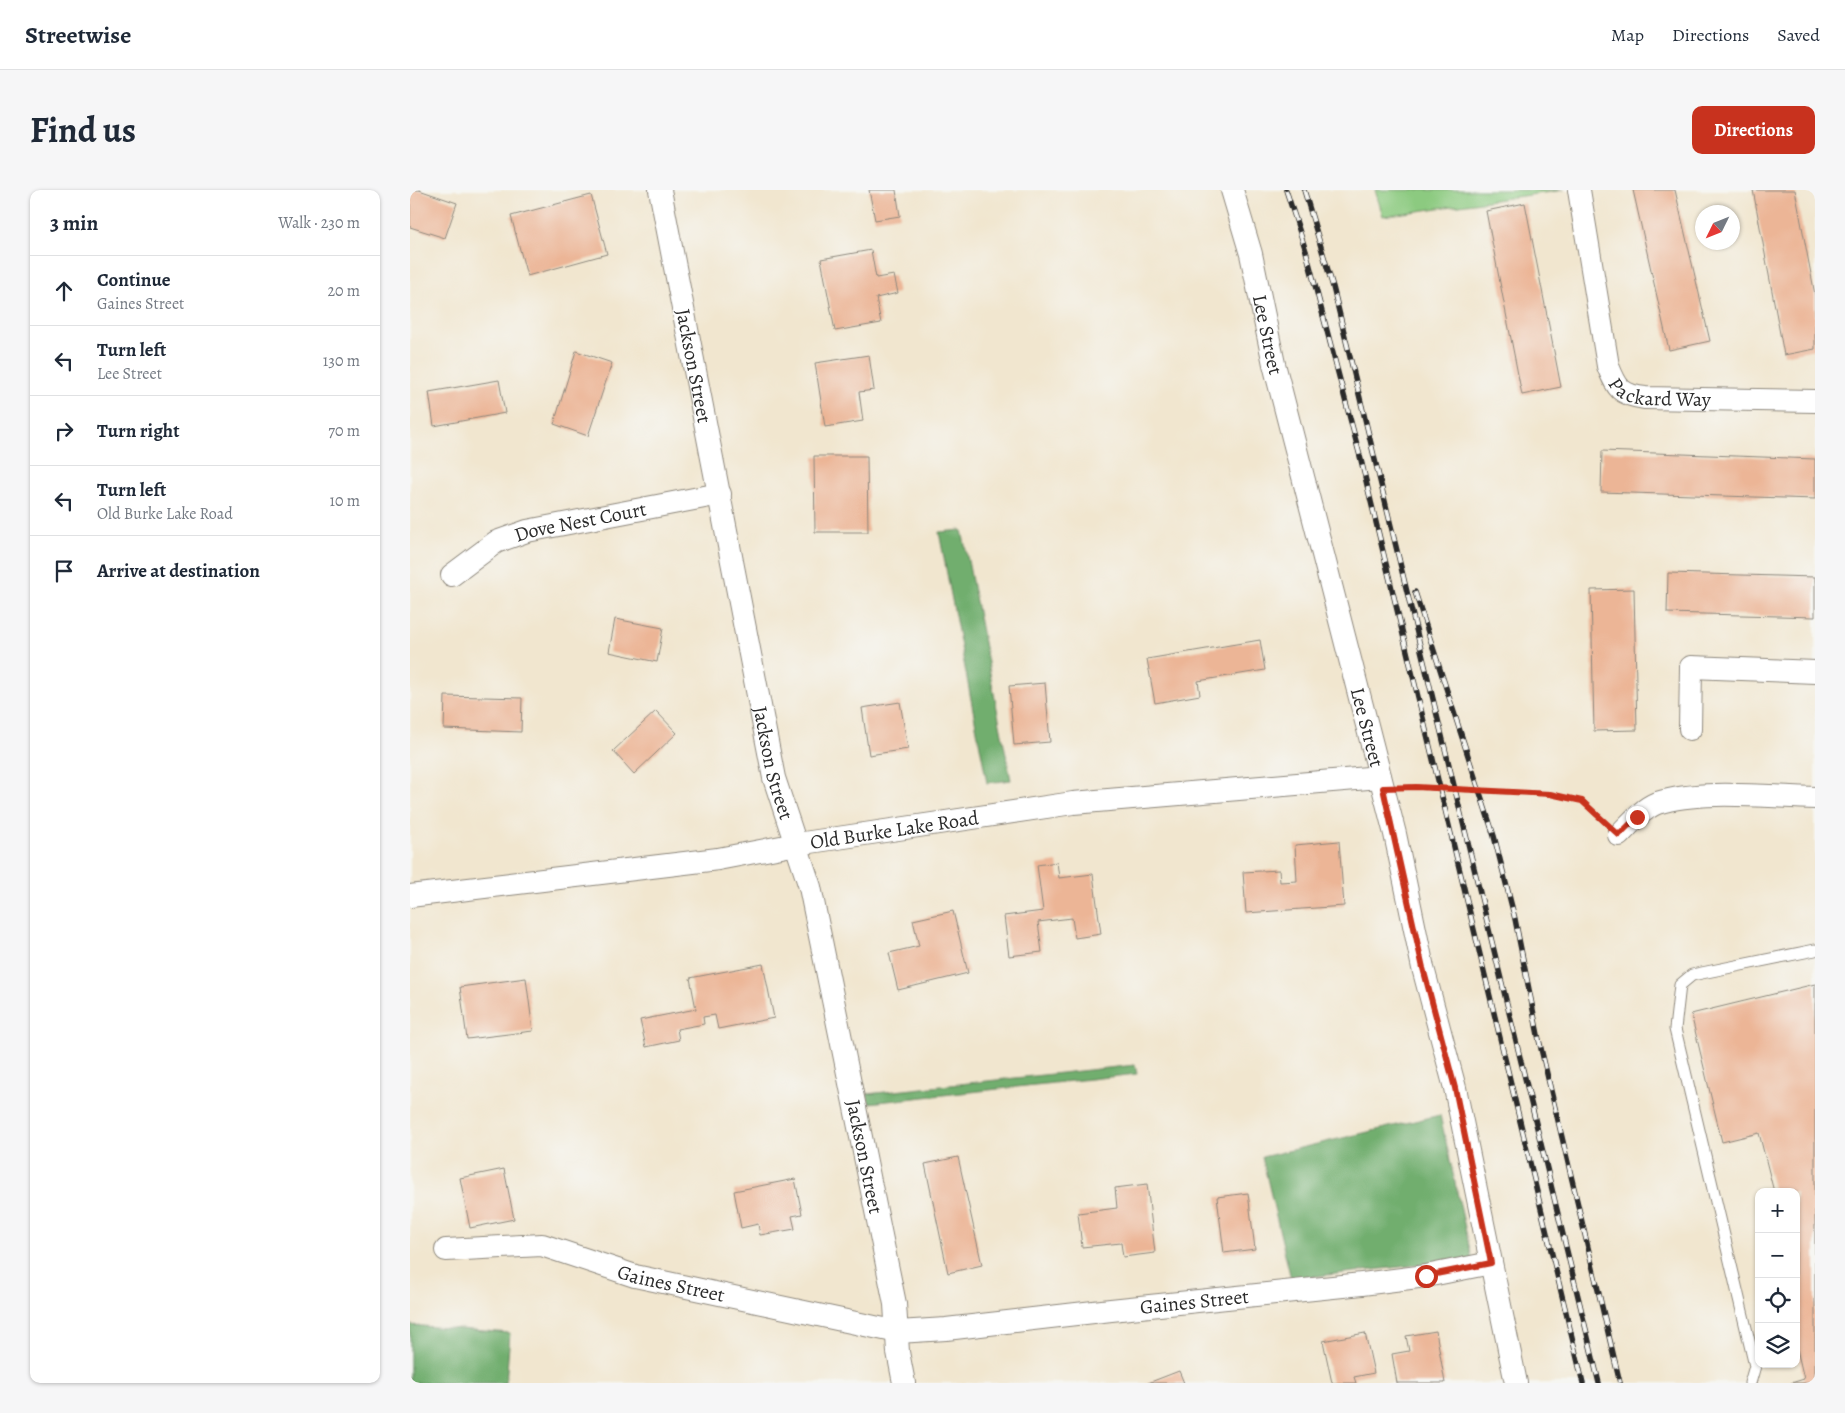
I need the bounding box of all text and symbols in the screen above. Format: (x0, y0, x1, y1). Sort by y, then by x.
text: Streetwise (25, 19, 131, 51)
text: Map (1611, 23, 1644, 47)
text: Directions (1672, 23, 1749, 47)
text: Saved (1777, 23, 1820, 47)
text: Find us (30, 106, 136, 154)
button: Directions (1692, 106, 1815, 154)
north arrow (1695, 205, 1740, 250)
text: 3 min (50, 209, 98, 237)
text: Walk · 230 m (278, 212, 360, 234)
text: Continue (97, 267, 171, 293)
icon: ahead (50, 277, 78, 305)
text: 20 m (327, 280, 360, 302)
street label: Lee Street (1246, 292, 1290, 378)
text: Gaines Street (97, 293, 184, 315)
street label: Jackson Street (670, 306, 718, 426)
text: Turn left (97, 337, 166, 363)
icon: left (50, 347, 78, 375)
text: 130 m (323, 350, 360, 372)
text: Lee Street (97, 363, 162, 385)
street label: Packard Way (1602, 372, 1712, 413)
icon: right (50, 417, 78, 445)
text: Turn right (97, 418, 179, 444)
text: 70 m (328, 420, 360, 442)
text: Turn left (97, 477, 166, 503)
icon: left (50, 487, 78, 515)
text: 10 m (330, 490, 360, 512)
street label: Dove Nest Court (510, 495, 649, 548)
text: Old Burke Lake Road (97, 503, 233, 525)
icon: arrive (50, 557, 78, 585)
text: Arrive at destination (97, 558, 260, 584)
street label: Lee Street (1344, 684, 1391, 770)
street label: Jackson Street (747, 704, 800, 823)
street label: Old Burke Lake Road (808, 804, 981, 855)
route end (1626, 806, 1649, 829)
street label: Jackson Street (840, 1097, 890, 1217)
map controls (1755, 1188, 1800, 1368)
button: + (1755, 1188, 1800, 1233)
button: − (1755, 1233, 1800, 1278)
street label: Gaines Street (614, 1258, 728, 1308)
route start (1415, 1265, 1438, 1288)
button: locate (1755, 1278, 1800, 1323)
street label: Gaines Street (1139, 1282, 1250, 1320)
button: layers (1755, 1323, 1800, 1368)

